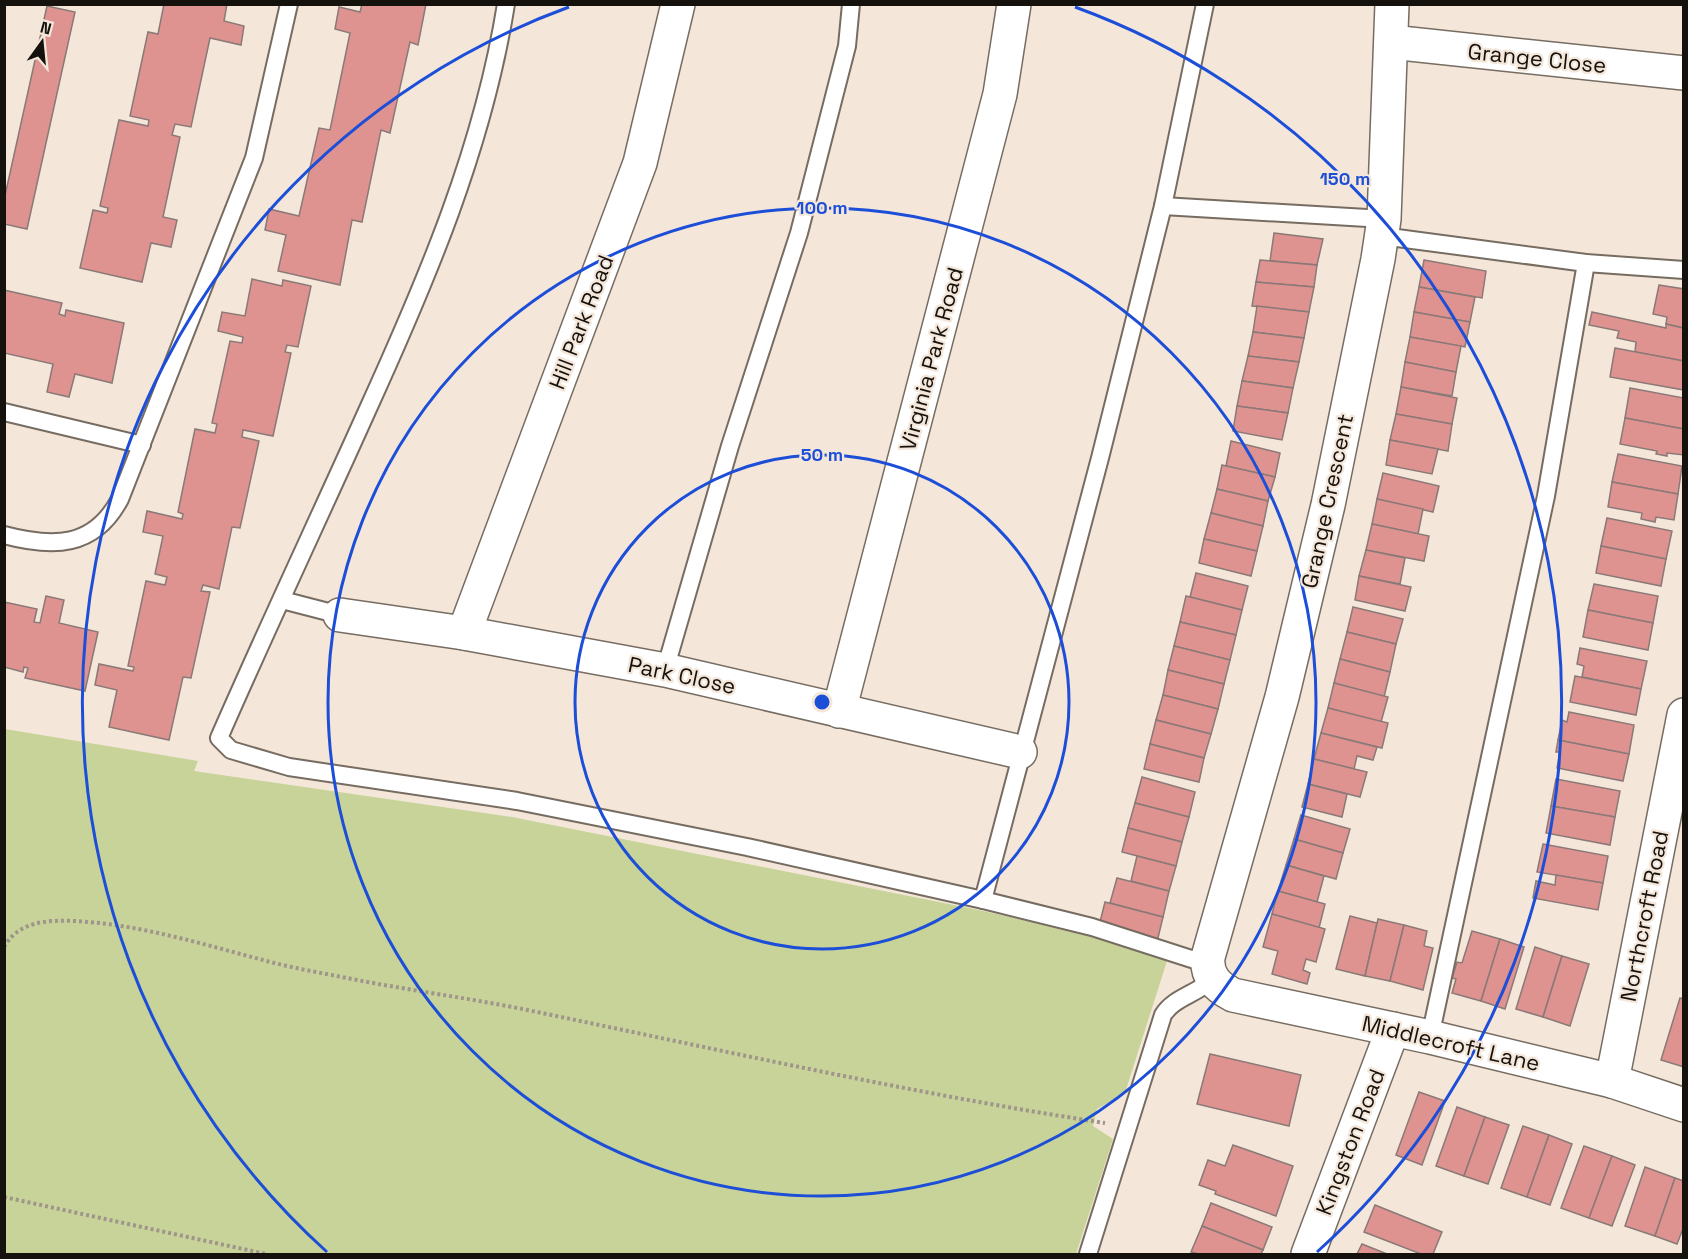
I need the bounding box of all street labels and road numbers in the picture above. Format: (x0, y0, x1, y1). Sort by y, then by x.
street label: Grange Close (1466, 37, 1608, 79)
street label: Hill Park Road (543, 251, 619, 393)
street label: Virginia Park Road (893, 264, 969, 454)
street label: Grange Crescent (1295, 411, 1359, 591)
street label: Park Close (626, 650, 738, 700)
street label: Northcroft Road (1614, 828, 1674, 1004)
street label: Middlecroft Lane (1359, 1009, 1543, 1077)
street label: Kingston Road (1309, 1065, 1391, 1219)

